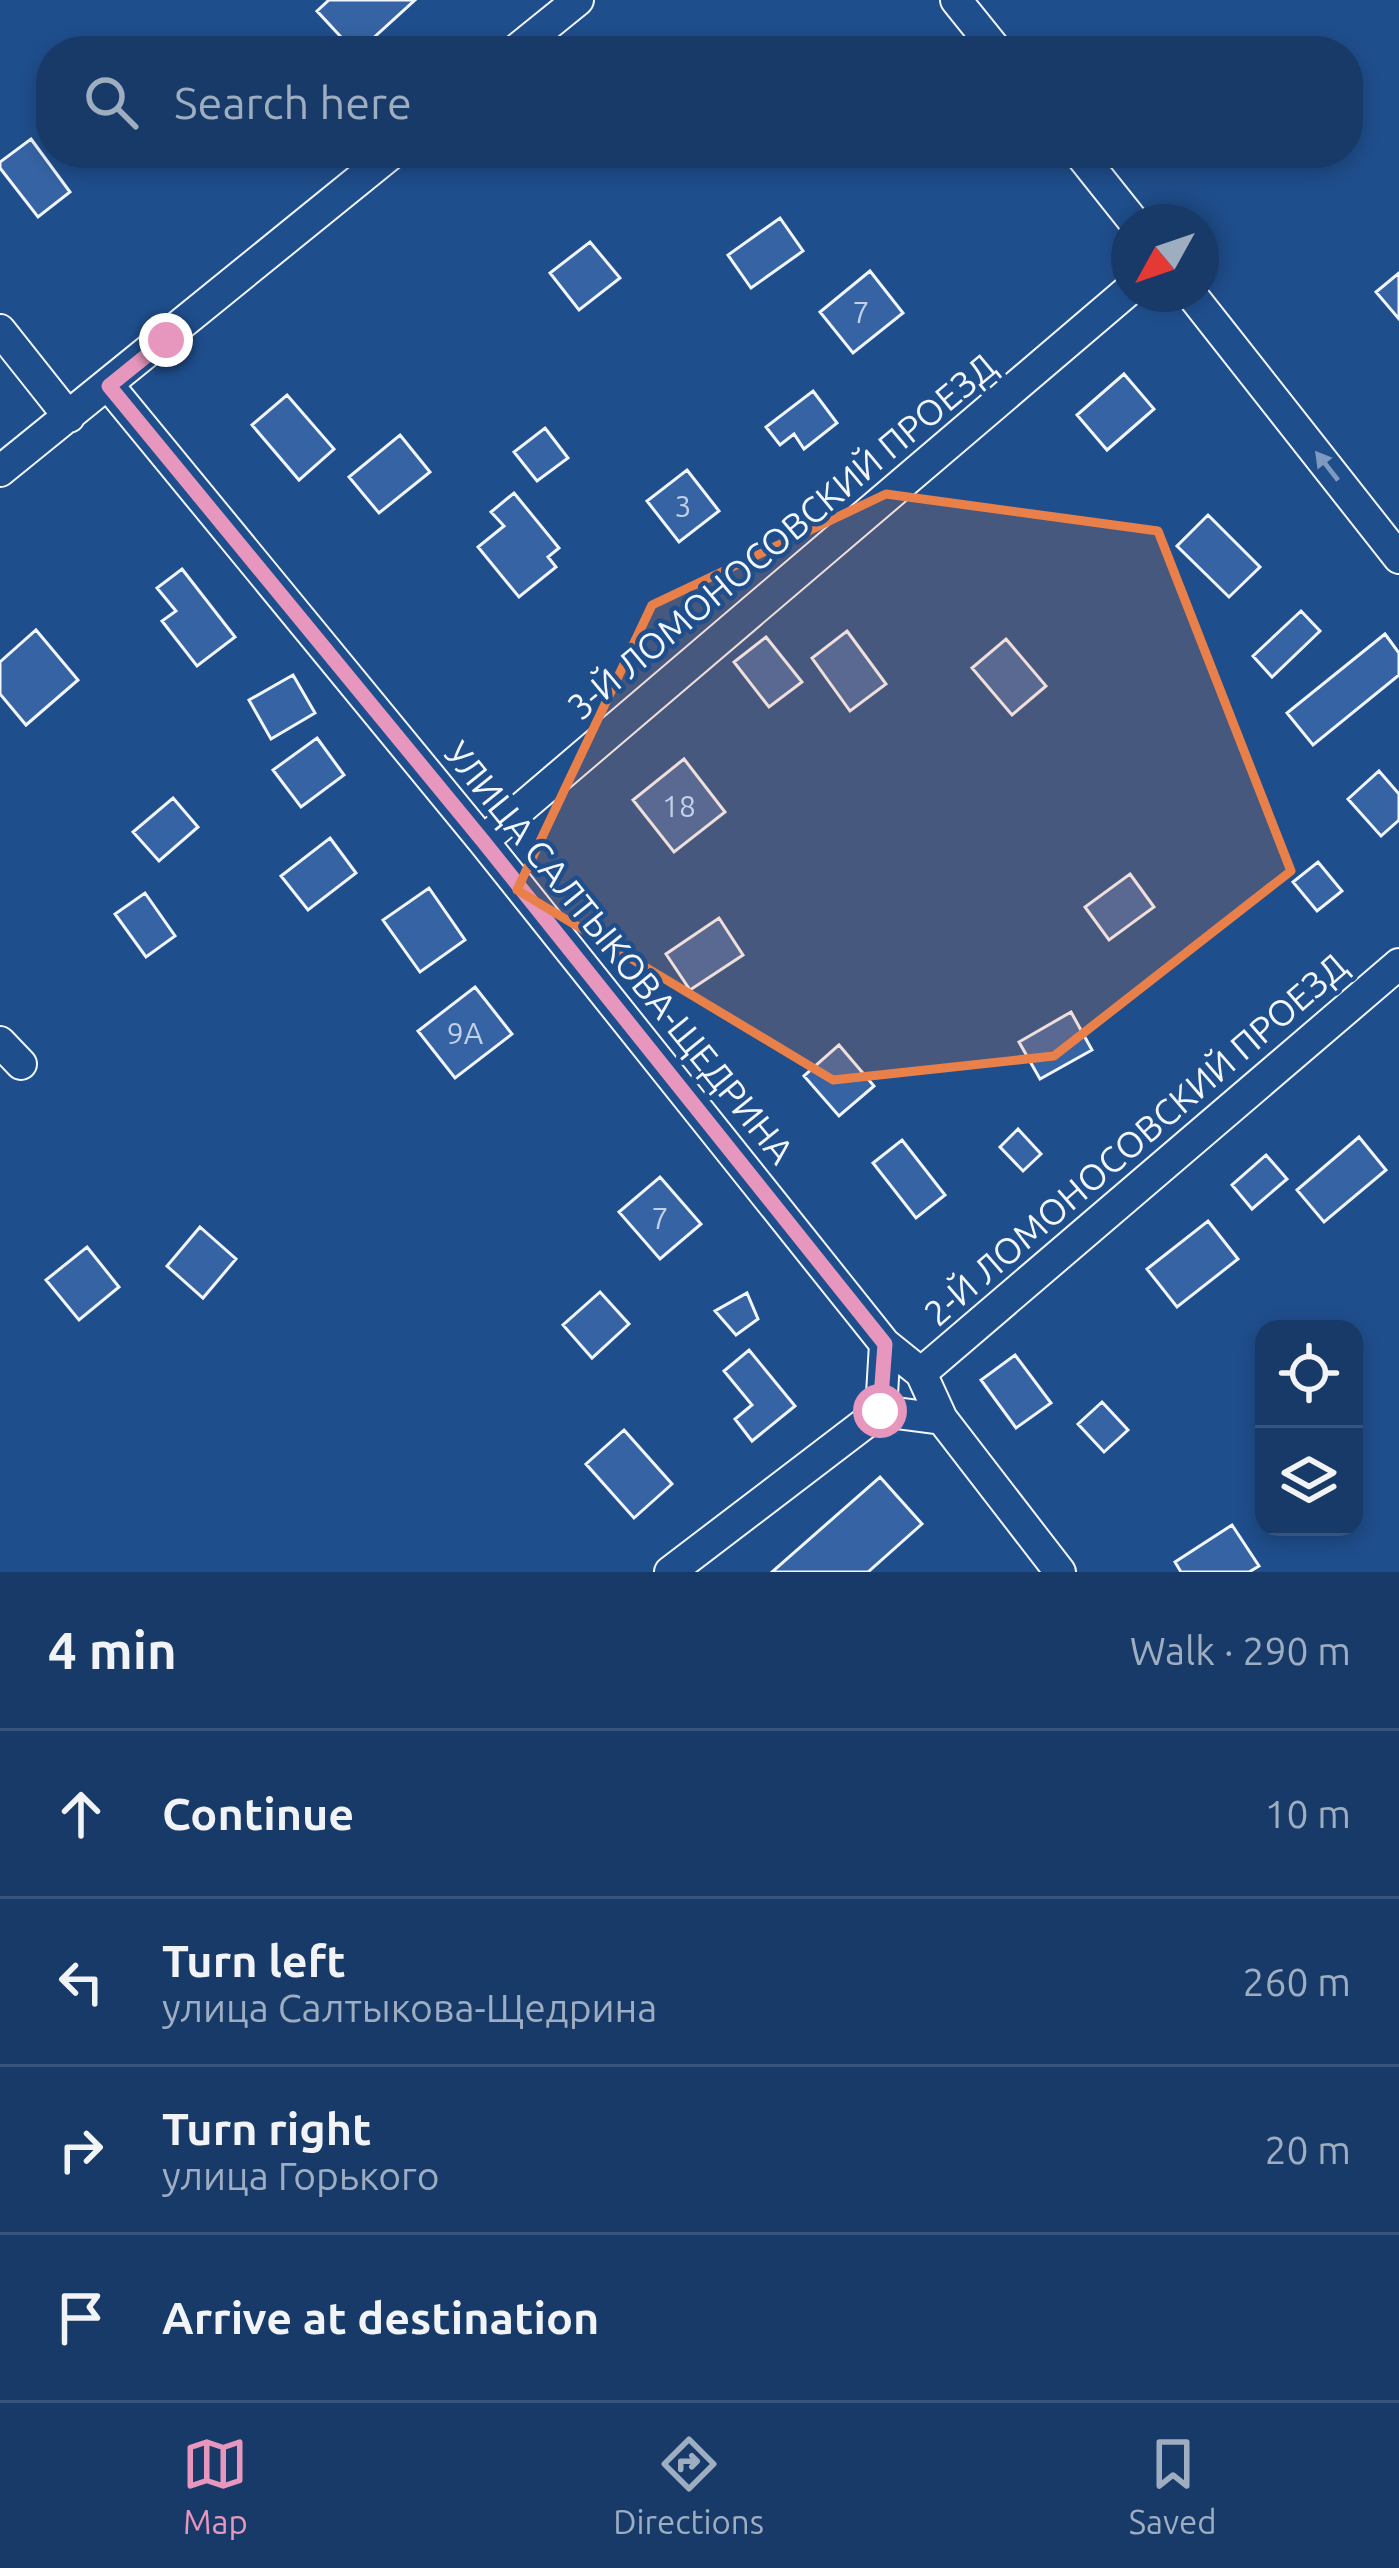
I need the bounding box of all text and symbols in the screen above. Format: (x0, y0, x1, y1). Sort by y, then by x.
search box (36, 36, 1363, 168)
icon: search (78, 69, 144, 135)
text: Search here (174, 77, 412, 128)
north arrow (1111, 204, 1219, 312)
house number: 7 (853, 295, 869, 329)
route end (139, 313, 193, 367)
street label: 3-Й ЛОМОНОСОВСКИЙ ПРОЕЗД (559, 345, 1003, 727)
one-way arrow (1315, 451, 1340, 482)
house number: 3 (675, 489, 691, 523)
street label: УЛИЦА САЛТЫКОВА-ЩЕДРИНА (437, 733, 803, 1172)
house number: 18 (662, 789, 696, 823)
street label: 2-Й ЛОМОНОСОВСКИЙ ПРОЕЗД (916, 945, 1354, 1333)
house number: 9А (447, 1016, 484, 1050)
house number: 7 (652, 1201, 668, 1235)
map controls (1255, 1320, 1363, 1536)
button: locate (1255, 1320, 1363, 1428)
route start (853, 1384, 907, 1438)
button: layers (1255, 1428, 1363, 1536)
text: 4 min (48, 1621, 177, 1679)
text: Walk · 290 m (1130, 1629, 1351, 1672)
icon: ahead (48, 1781, 114, 1847)
text: Continue (162, 1788, 354, 1839)
text: 10 m (1264, 1792, 1351, 1835)
text: Turn left (162, 1935, 346, 1986)
icon: left (48, 1949, 114, 2015)
text: 260 m (1242, 1960, 1351, 2003)
text: улица Салтыкова-Щедрина (162, 1986, 657, 2029)
text: Turn right (162, 2103, 371, 2154)
icon: right (48, 2117, 114, 2183)
text: 20 m (1264, 2128, 1351, 2171)
text: улица Горького (162, 2154, 440, 2197)
icon: arrive (48, 2285, 114, 2351)
text: Arrive at destination (162, 2292, 599, 2343)
tab: Map (182, 2431, 248, 2540)
tab: Directions (613, 2431, 764, 2540)
tab: Saved (1129, 2431, 1217, 2540)

